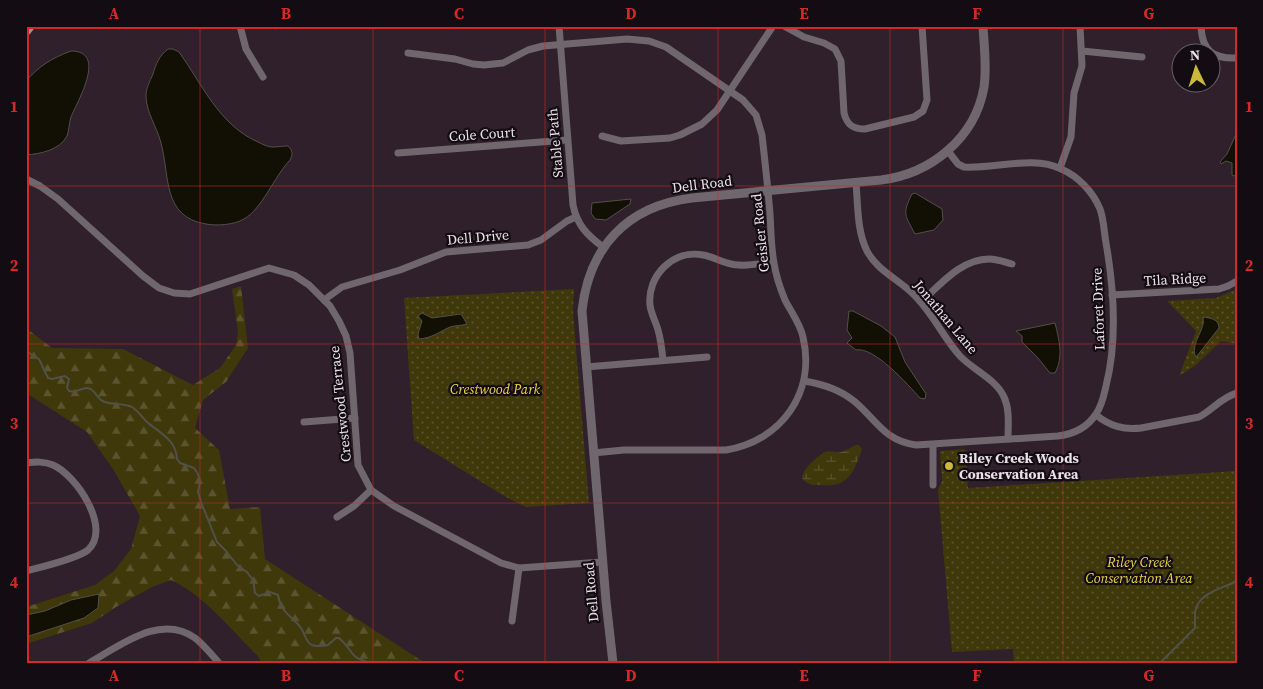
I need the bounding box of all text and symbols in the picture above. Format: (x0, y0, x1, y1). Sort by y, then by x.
text: A (109, 2, 120, 24)
text: B (281, 2, 292, 24)
text: C (454, 2, 464, 24)
text: D (625, 2, 637, 24)
text: E (799, 2, 809, 24)
text: F (972, 2, 982, 24)
text: G (1144, 2, 1155, 24)
north arrow (1170, 42, 1220, 92)
text: N (1189, 45, 1201, 65)
text: 1 (10, 95, 18, 117)
text: 1 (1245, 95, 1253, 117)
street label: Stable Path (542, 107, 568, 179)
street label: Cole Court (448, 122, 516, 146)
street label: Dell Road (671, 170, 733, 198)
street label: Geisler Road (746, 193, 774, 273)
street label: Dell Drive (446, 224, 510, 250)
text: 2 (10, 254, 19, 276)
text: 2 (1245, 254, 1254, 276)
street label: Laforet Drive (1087, 267, 1109, 351)
street label: Tila Ridge (1143, 267, 1207, 291)
street label: Jonathan Lane (908, 275, 983, 358)
street label: Crestwood Terrace (324, 345, 356, 463)
park label: Crestwood Park (450, 379, 540, 399)
text: 3 (10, 412, 19, 434)
text: 3 (1245, 412, 1254, 434)
place label: Riley Creek Woods Conservation Area (959, 448, 1079, 484)
marker: Riley Creek Woods Conservation Area (943, 460, 955, 472)
park label: Riley Creek Conservation Area (1085, 552, 1193, 588)
street label: Dell Road (578, 561, 604, 623)
text: 4 (10, 571, 19, 593)
text: 4 (1245, 571, 1254, 593)
text: A (109, 664, 120, 686)
text: B (281, 664, 292, 686)
text: C (454, 664, 464, 686)
text: D (625, 664, 637, 686)
text: E (799, 664, 809, 686)
text: F (972, 664, 982, 686)
text: G (1144, 664, 1155, 686)

